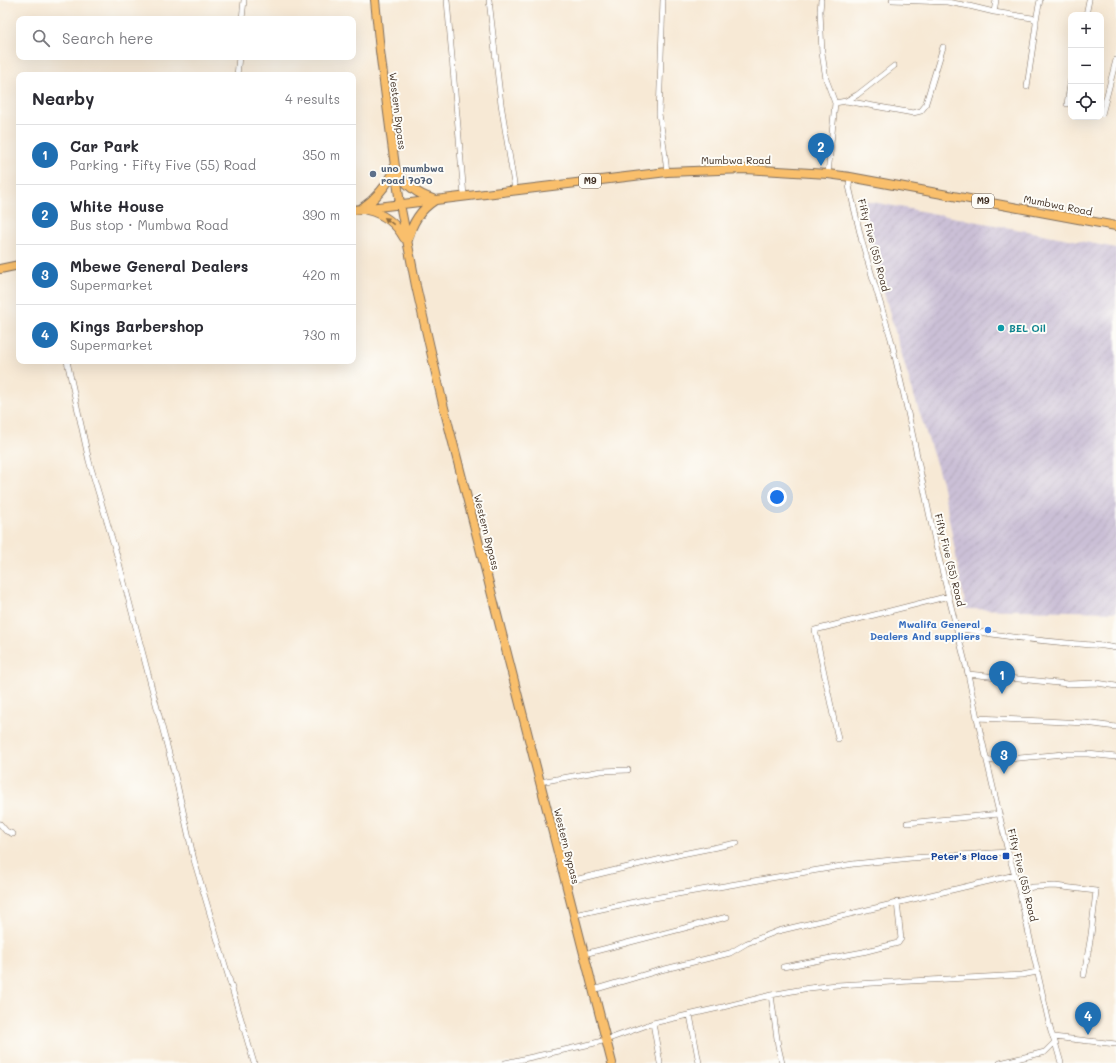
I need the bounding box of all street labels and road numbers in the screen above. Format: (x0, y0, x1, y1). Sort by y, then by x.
street label: Western Bypass (386, 72, 410, 151)
street label: Mumbwa Road (701, 153, 771, 167)
road number: M9 (579, 174, 601, 188)
street label: Mumbwa Road (1022, 191, 1094, 219)
road number: M9 (972, 194, 994, 208)
street label: Fifty Five (55) Road (855, 197, 893, 293)
street label: Western Bypass (471, 493, 503, 572)
street label: Fifty Five (55) Road (932, 512, 968, 608)
street label: Western Bypass (551, 807, 583, 886)
street label: Fifty Five (55) Road (1005, 827, 1041, 923)

